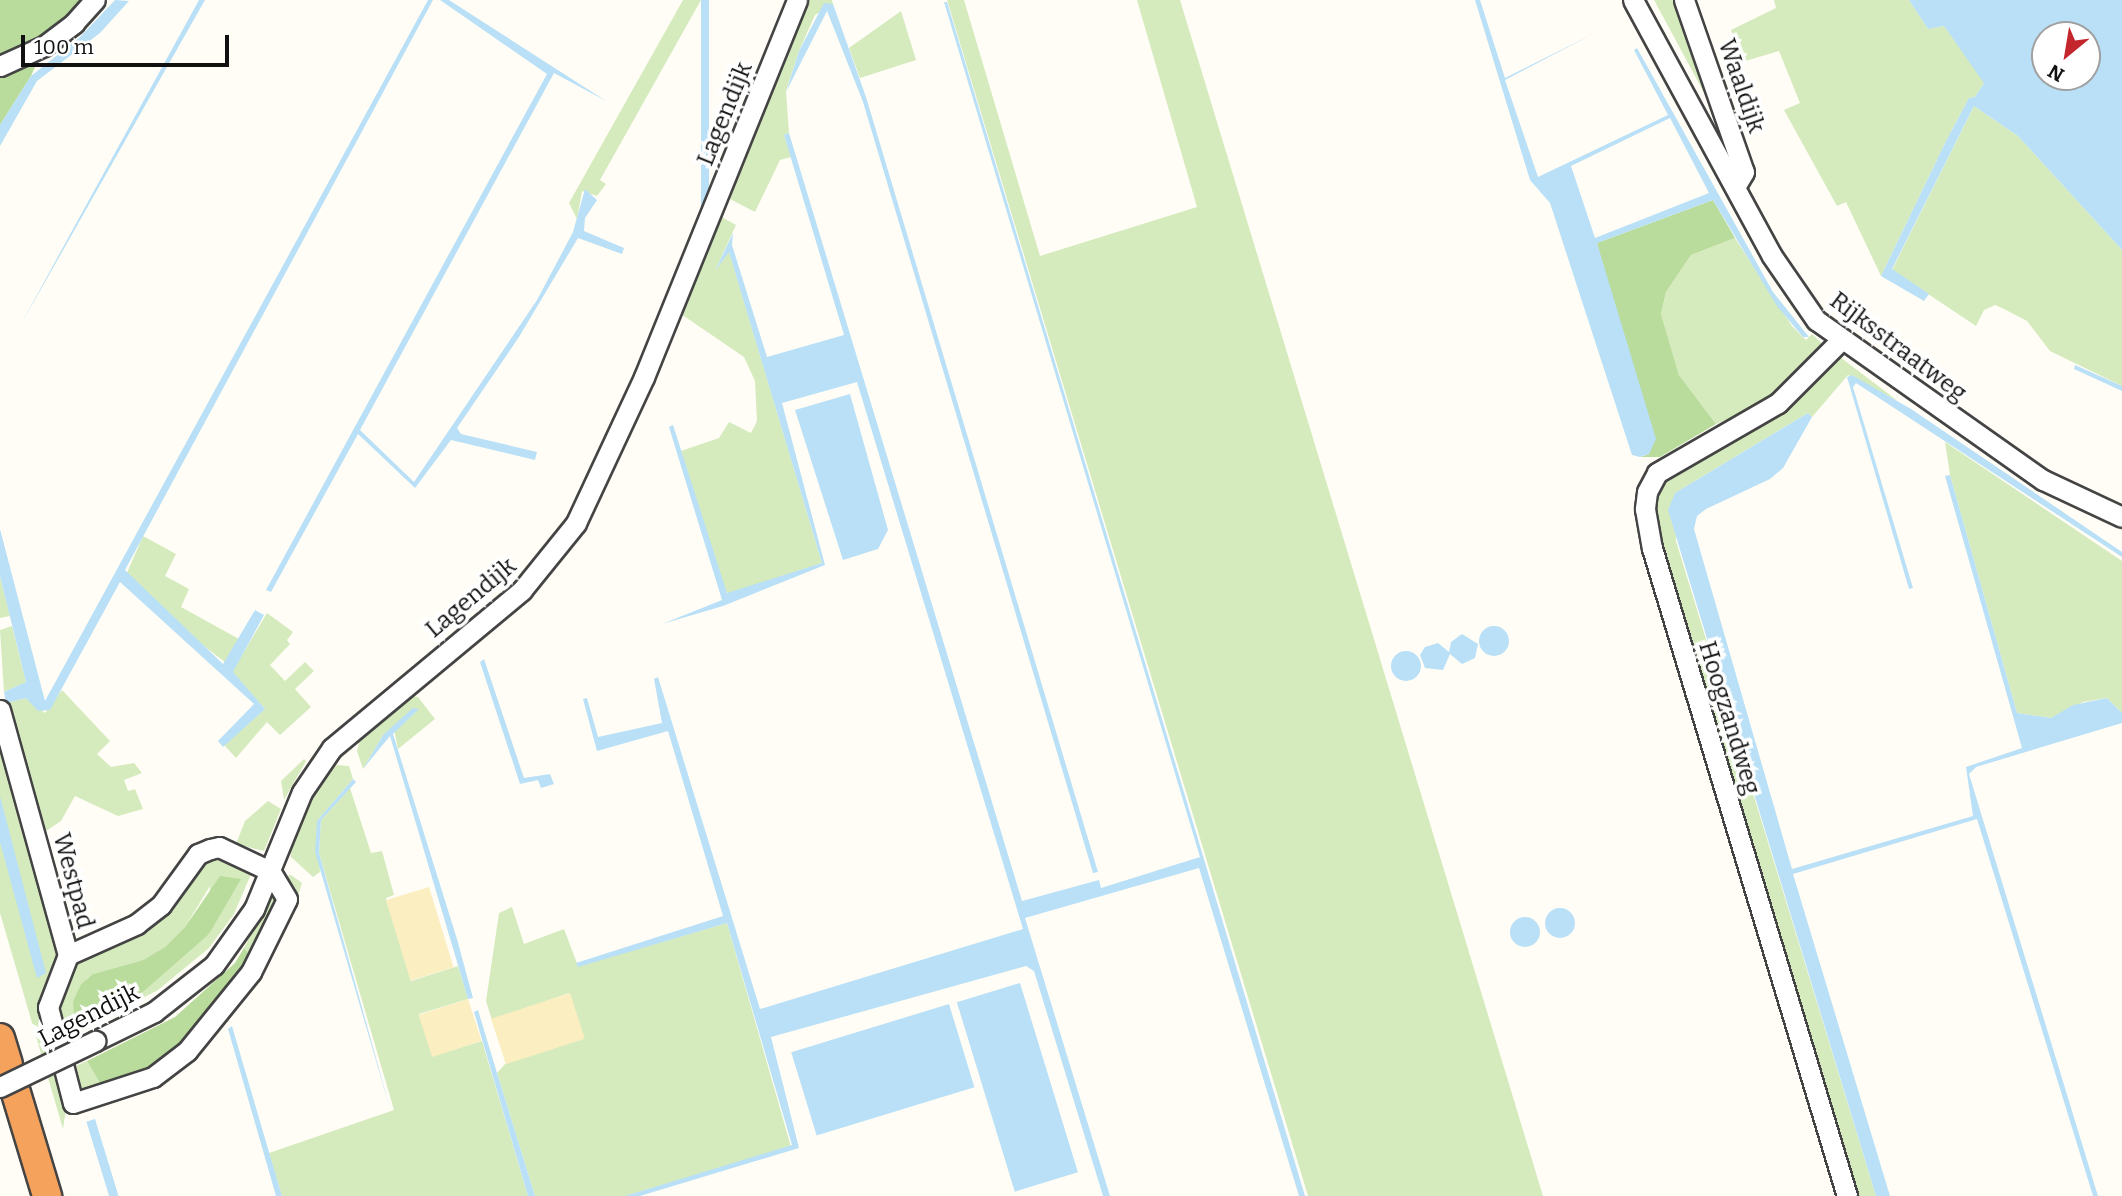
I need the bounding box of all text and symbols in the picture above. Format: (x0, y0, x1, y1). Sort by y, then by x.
scale bar (24, 21, 233, 65)
north arrow (2031, 21, 2101, 91)
text: 100 m (34, 34, 94, 60)
street label: Waaldijk (1712, 35, 1770, 137)
street label: Lagendijk (691, 58, 759, 170)
text: N (2044, 59, 2068, 87)
street label: Rijksstraatweg (1824, 286, 1972, 408)
street label: Lagendijk (420, 552, 522, 644)
street label: Hoogzandweg (1692, 638, 1766, 798)
street label: Westpad (46, 830, 100, 932)
street label: Lagendijk (34, 978, 144, 1054)

